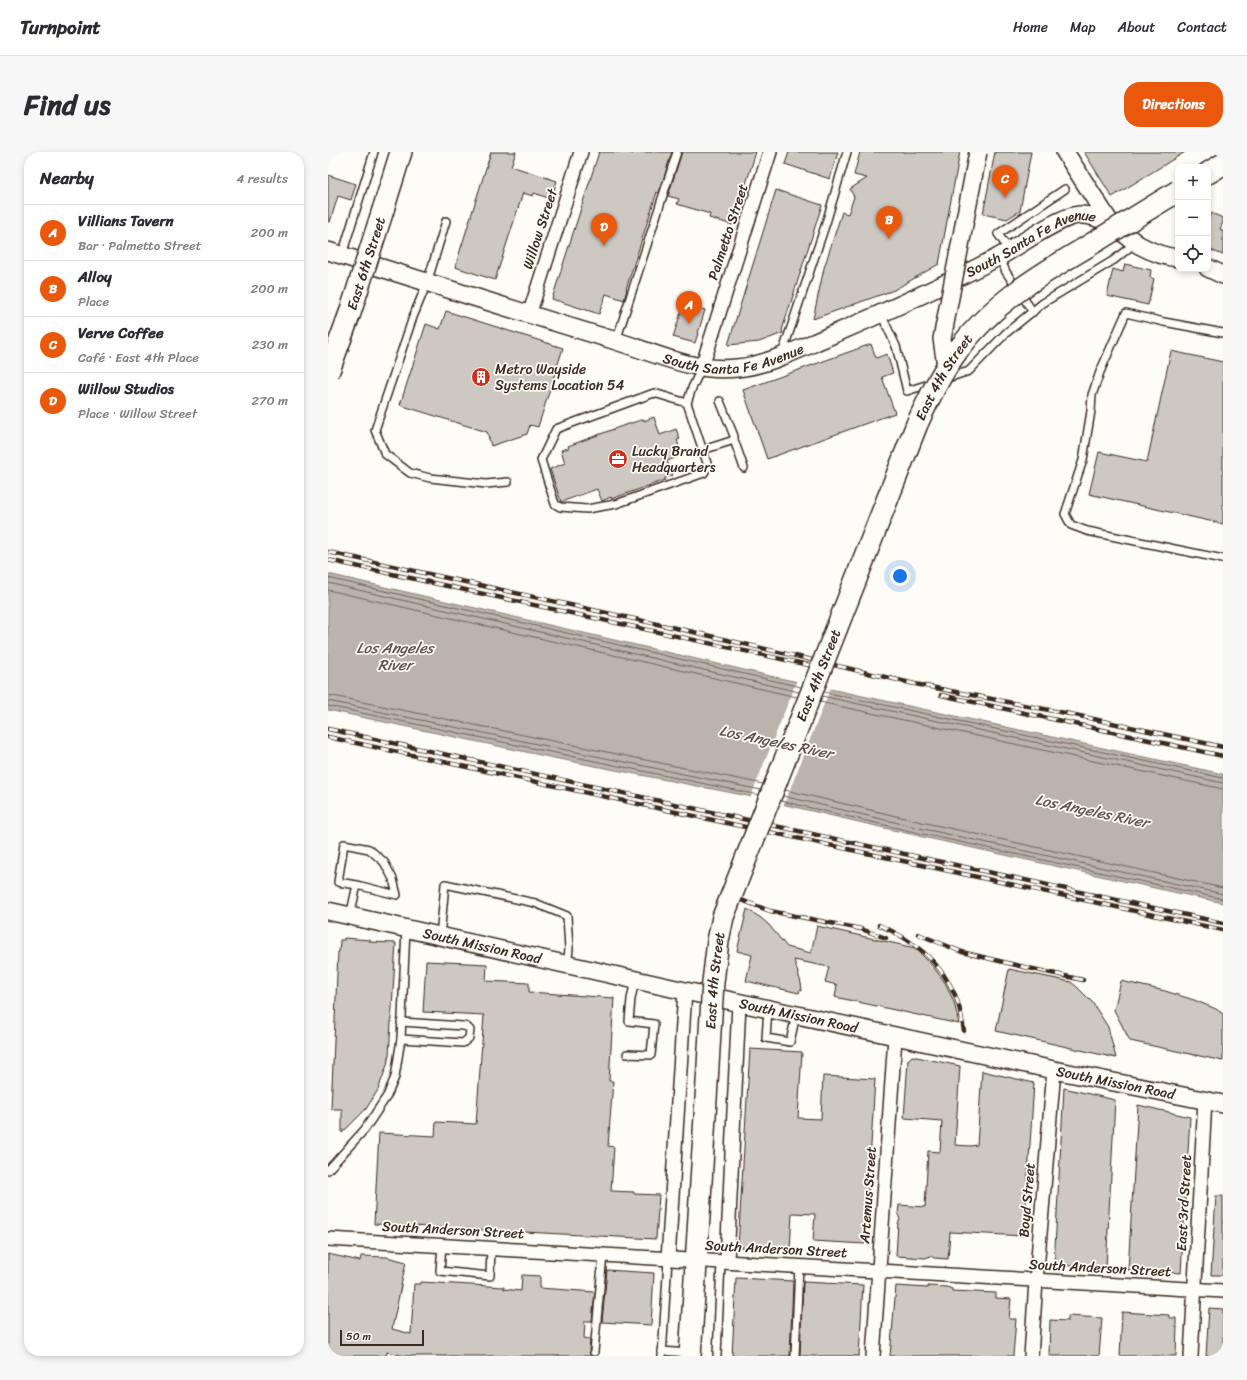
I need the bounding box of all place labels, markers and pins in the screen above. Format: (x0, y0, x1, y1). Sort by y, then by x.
pin: C (992, 165, 1018, 198)
pin: B (876, 206, 902, 239)
pin: D (591, 213, 617, 246)
pin: A (676, 291, 702, 324)
place label: Metro Wayside Systems Location 54 (495, 357, 625, 398)
building icon: Metro Wayside Systems Location 54 (470, 366, 492, 388)
place label: Lucky Brand Headquarters (632, 439, 716, 480)
office icon: Lucky Brand Headquarters (607, 448, 629, 470)

